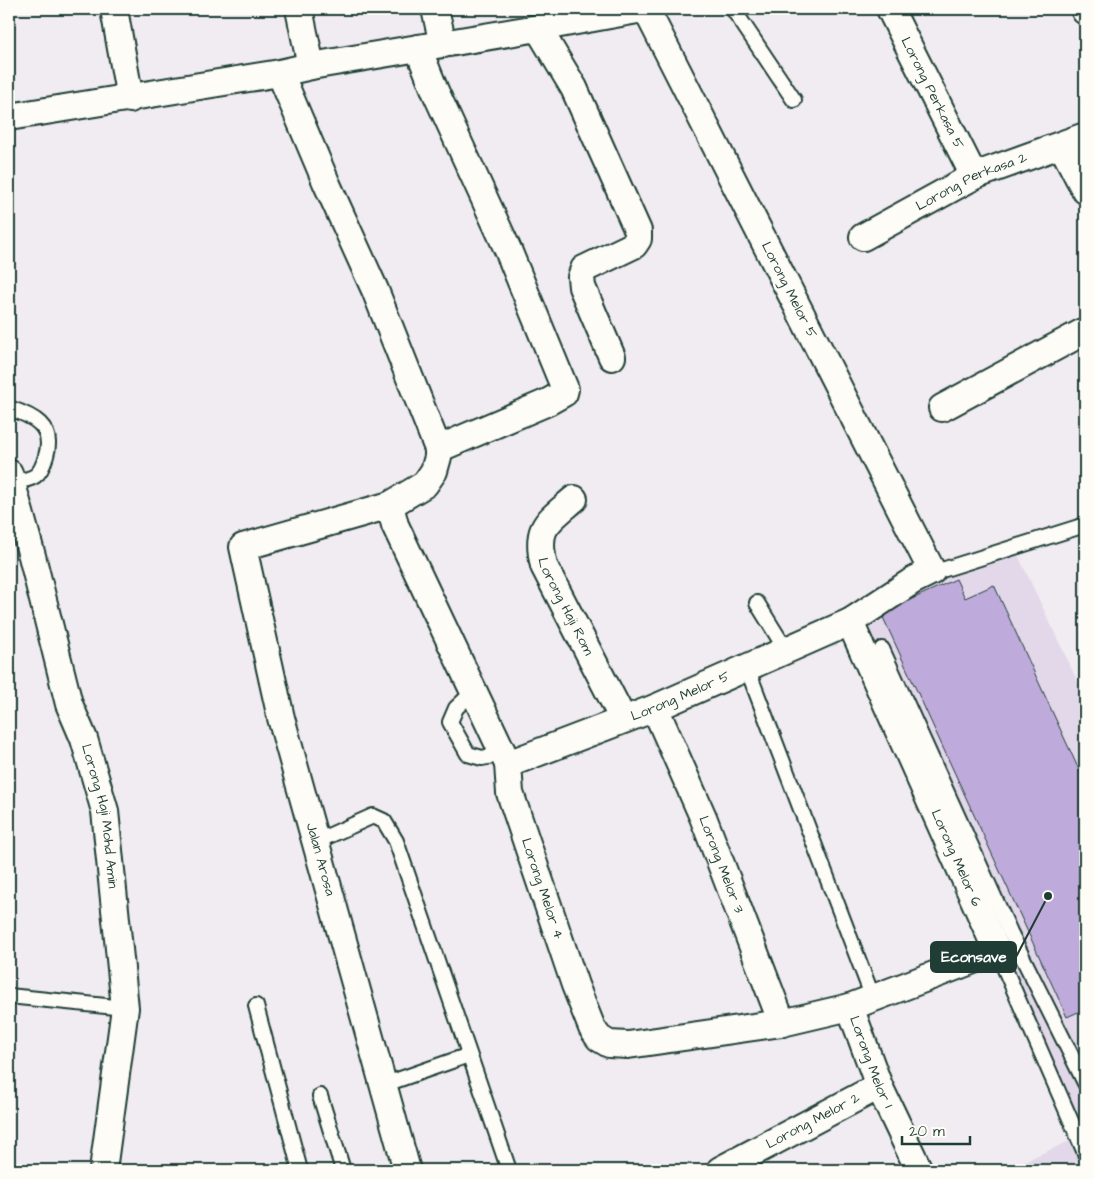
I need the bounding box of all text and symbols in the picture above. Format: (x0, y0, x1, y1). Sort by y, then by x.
street label: Lorong Perkasa 5 (896, 34, 969, 152)
street label: Lorong Perkasa 2 (912, 148, 1030, 216)
street label: Lorong Melor 5 (756, 238, 822, 342)
street label: Lorong Haji Rom (532, 556, 599, 659)
street label: Lorong Melor 5 (628, 666, 733, 726)
street label: Lorong Haji Mohd Amin (76, 742, 123, 889)
street label: Lorong Melor 6 (926, 806, 986, 910)
street label: Lorong Melor 3 (693, 813, 749, 916)
street label: Jalan Arosa (301, 821, 340, 898)
street label: Lorong Melor 4 (516, 836, 569, 942)
callout: Econsave (931, 942, 1016, 972)
text: Econsave (941, 947, 1007, 968)
street label: Lorong Melor 1 (844, 1013, 898, 1112)
street label: Lorong Melor 2 (762, 1088, 863, 1154)
scale bar (902, 1114, 969, 1146)
text: 20 m (909, 1121, 945, 1142)

